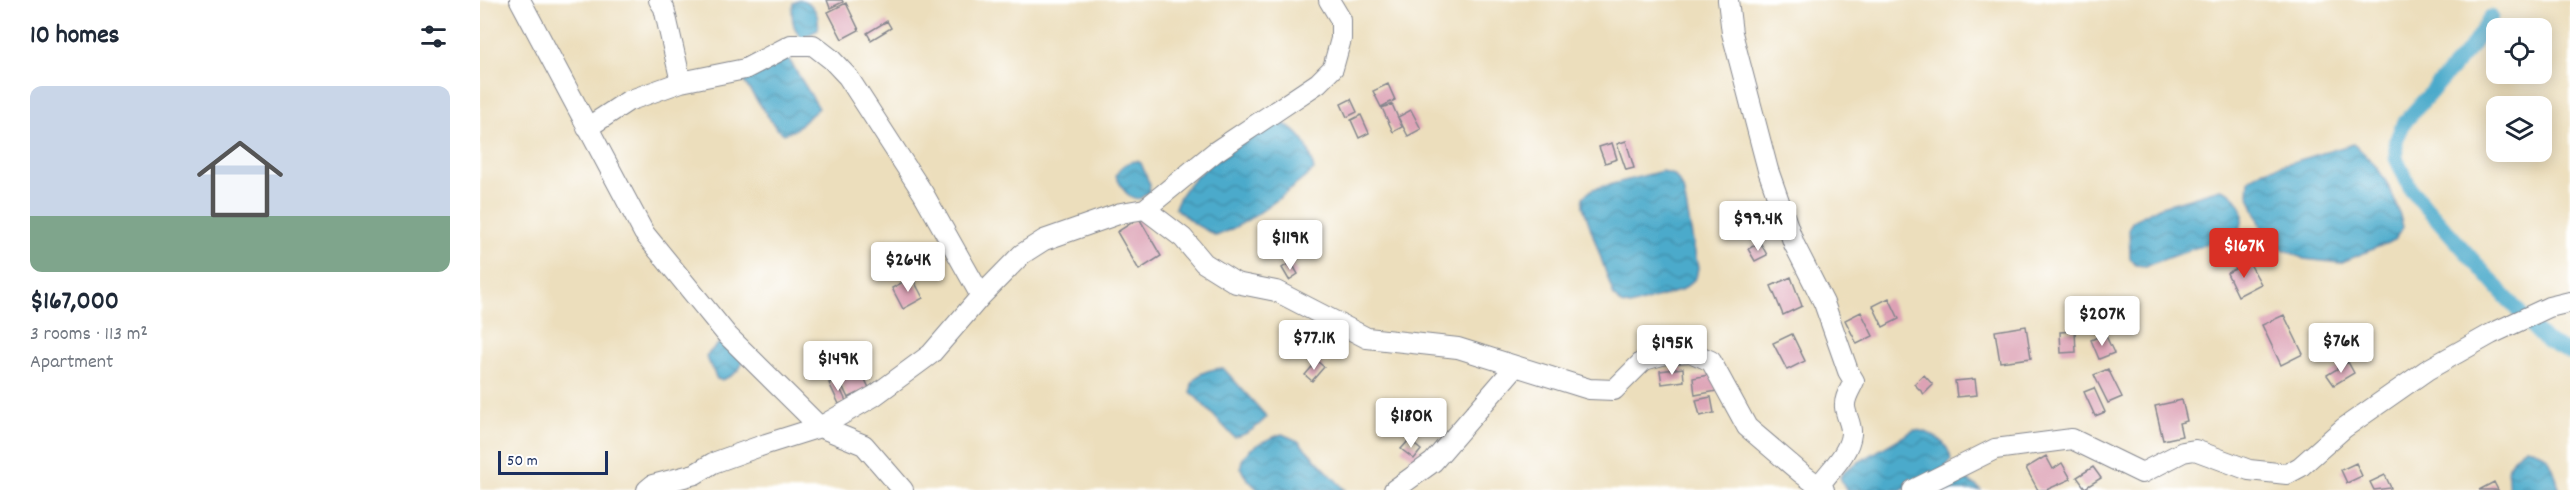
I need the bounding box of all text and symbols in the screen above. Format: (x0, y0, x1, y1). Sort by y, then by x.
text: 10 homes (30, 18, 120, 55)
map controls (2486, 18, 2552, 162)
button: locate (2486, 18, 2552, 84)
icon: filters (417, 20, 450, 53)
button: layers (2486, 96, 2552, 162)
icon: home (186, 125, 294, 233)
pin: $99.4K (1709, 201, 1807, 252)
text: $99.4K (1733, 206, 1783, 234)
pin: $119K (1248, 220, 1332, 271)
text: $119K (1271, 225, 1309, 253)
pin: $167K (2202, 228, 2286, 279)
text: $167K (2223, 233, 2265, 261)
pin: $264K (866, 242, 950, 293)
text: $264K (885, 247, 931, 275)
text: $167,000 (30, 284, 119, 321)
pin: $207K (2060, 296, 2144, 347)
text: $207K (2079, 301, 2125, 329)
pin: $77.1K (1265, 320, 1363, 371)
text: 3 rooms · 113 m² (30, 321, 148, 349)
pin: $76K (2305, 323, 2377, 374)
text: $77.1K (1293, 325, 1335, 353)
pin: $195K (1630, 325, 1714, 376)
text: $76K (2323, 328, 2359, 356)
text: $195K (1651, 330, 1693, 358)
pin: $149K (796, 341, 880, 392)
text: $149K (817, 346, 859, 374)
text: Apartment (30, 349, 113, 377)
pin: $180K (1369, 398, 1453, 449)
text: $180K (1390, 403, 1432, 431)
scale bar (498, 448, 608, 476)
text: 50 m (507, 450, 538, 473)

